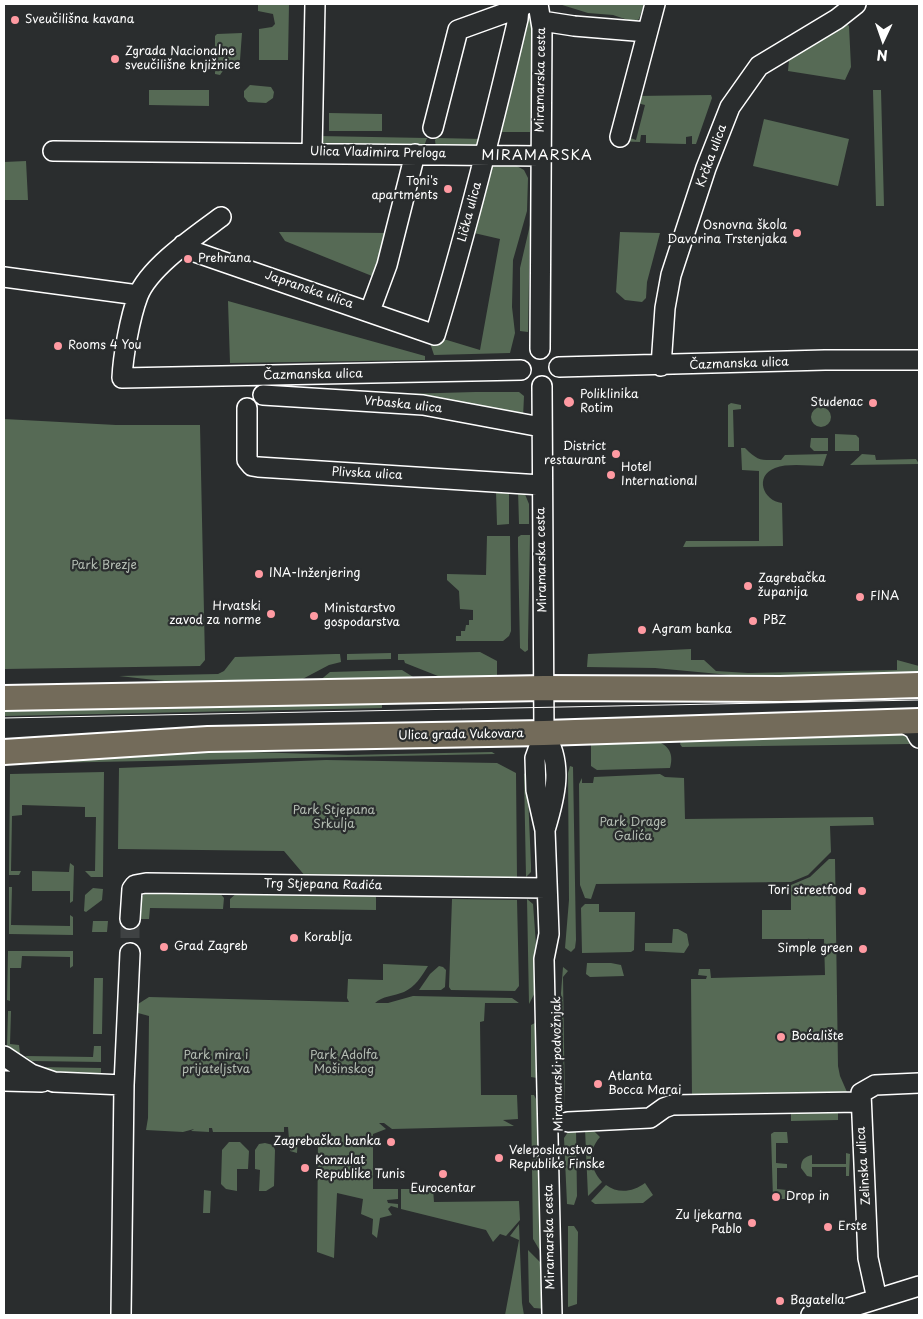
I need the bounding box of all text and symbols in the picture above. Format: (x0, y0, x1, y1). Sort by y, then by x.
place label: Sveučilišna kavana (25, 13, 134, 27)
marker: Sveučilišna kavana (9, 14, 21, 26)
north arrow (858, 15, 908, 65)
street label: Miramarska cesta (533, 27, 549, 133)
place label: Zgrada Nacionalne sveučilišne knjižnice (125, 45, 240, 73)
text: N (876, 45, 888, 66)
marker: Zgrada Nacionalne sveučilišne knjižnice (109, 53, 121, 65)
street label: Krčka ulica (694, 123, 730, 189)
street label: Ulica Vladimira Preloga (310, 145, 446, 161)
district label: MIRAMARSKA (480, 148, 594, 164)
place label: Toni's apartments (371, 175, 438, 203)
street label: Lička ulica (455, 181, 485, 243)
marker: Toni's apartments (442, 183, 454, 195)
place label: Osnovna škola Davorina Trstenjaka (667, 219, 787, 247)
marker: Osnovna škola Davorina Trstenjaka (791, 227, 803, 239)
place label: Prehrana (198, 252, 251, 266)
marker: Prehrana (182, 253, 194, 265)
street label: Japranska ulica (263, 268, 355, 312)
place label: Rooms 4 You (68, 339, 142, 353)
marker: Rooms 4 You (52, 340, 64, 352)
street label: Čazmanska ulica (689, 355, 789, 373)
street label: Čazmanska ulica (263, 367, 363, 383)
place label: Poliklinika Rotim (580, 388, 639, 416)
street label: Vrbaska ulica (363, 394, 443, 416)
marker: Poliklinika Rotim (562, 395, 576, 409)
place label: Studenac (811, 396, 863, 410)
marker: Studenac (867, 397, 879, 409)
place label: District restaurant (544, 440, 606, 468)
marker: District restaurant (610, 448, 622, 460)
place label: Hotel International (621, 461, 697, 489)
street label: Plivska ulica (331, 465, 403, 483)
marker: Hotel International (605, 469, 617, 481)
street label: Miramarska cesta (534, 507, 550, 613)
park label: Park Brezje (71, 559, 137, 573)
place label: INA-Inženjering (269, 567, 360, 581)
marker: INA-Inženjering (253, 568, 265, 580)
place label: Zagrebačka županija (758, 572, 826, 600)
marker: Zagrebačka županija (742, 580, 754, 592)
place label: FINA (870, 590, 899, 604)
marker: FINA (854, 591, 866, 603)
place label: Hrvatski zavod za norme (170, 600, 261, 628)
place label: Ministarstvo gospodarstva (324, 602, 400, 630)
marker: Hrvatski zavod za norme (265, 608, 277, 620)
marker: Ministarstvo gospodarstva (308, 610, 320, 622)
place label: PBZ (763, 614, 786, 628)
marker: PBZ (747, 615, 759, 627)
place label: Agram banka (652, 623, 732, 637)
marker: Agram banka (636, 624, 648, 636)
street label: Ulica grada Vukovara (398, 727, 524, 743)
park label: Park Stjepana Srkulja (293, 804, 375, 832)
park label: Park Drage Galića (600, 816, 666, 844)
street label: Trg Stjepana Radića (264, 877, 382, 893)
place label: Tori streetfood (768, 884, 852, 898)
marker: Tori streetfood (856, 885, 868, 897)
place label: Korablja (304, 931, 352, 945)
marker: Korablja (288, 932, 300, 944)
place label: Grad Zagreb (174, 940, 248, 954)
marker: Grad Zagreb (158, 941, 170, 953)
place label: Simple green (777, 942, 853, 956)
marker: Simple green (857, 943, 869, 955)
street label: Miramarski podvožnjak (550, 996, 566, 1132)
place label: Boćalište (791, 1030, 844, 1044)
marker: Boćalište (775, 1031, 787, 1043)
park label: Park mira i prijateljstva (182, 1049, 250, 1077)
park label: Park Adolfa Mošinskog (310, 1049, 378, 1077)
place label: Atlanta Bocca Marai (608, 1070, 682, 1098)
marker: Atlanta Bocca Marai (592, 1078, 604, 1090)
street label: Zelinska ulica (854, 1126, 874, 1206)
place label: Zagrebačka banka (273, 1135, 381, 1149)
marker: Zagrebačka banka (385, 1136, 397, 1148)
place label: Veleposlanstvo Republike Finske (509, 1144, 605, 1172)
marker: Veleposlanstvo Republike Finske (493, 1152, 505, 1164)
place label: Konzulat Republike Tunis (315, 1154, 405, 1182)
marker: Konzulat Republike Tunis (299, 1162, 311, 1174)
marker: Eurocentar (437, 1168, 449, 1180)
place label: Eurocentar (411, 1182, 475, 1196)
street label: Miramarska cesta (542, 1184, 558, 1290)
place label: Drop in (786, 1190, 829, 1204)
marker: Drop in (770, 1191, 782, 1203)
place label: Zu ljekarna Pablo (675, 1209, 742, 1237)
marker: Zu ljekarna Pablo (746, 1217, 758, 1229)
place label: Erste (838, 1220, 867, 1234)
marker: Erste (822, 1221, 834, 1233)
place label: Bagatella (790, 1294, 845, 1308)
marker: Bagatella (774, 1295, 786, 1307)

